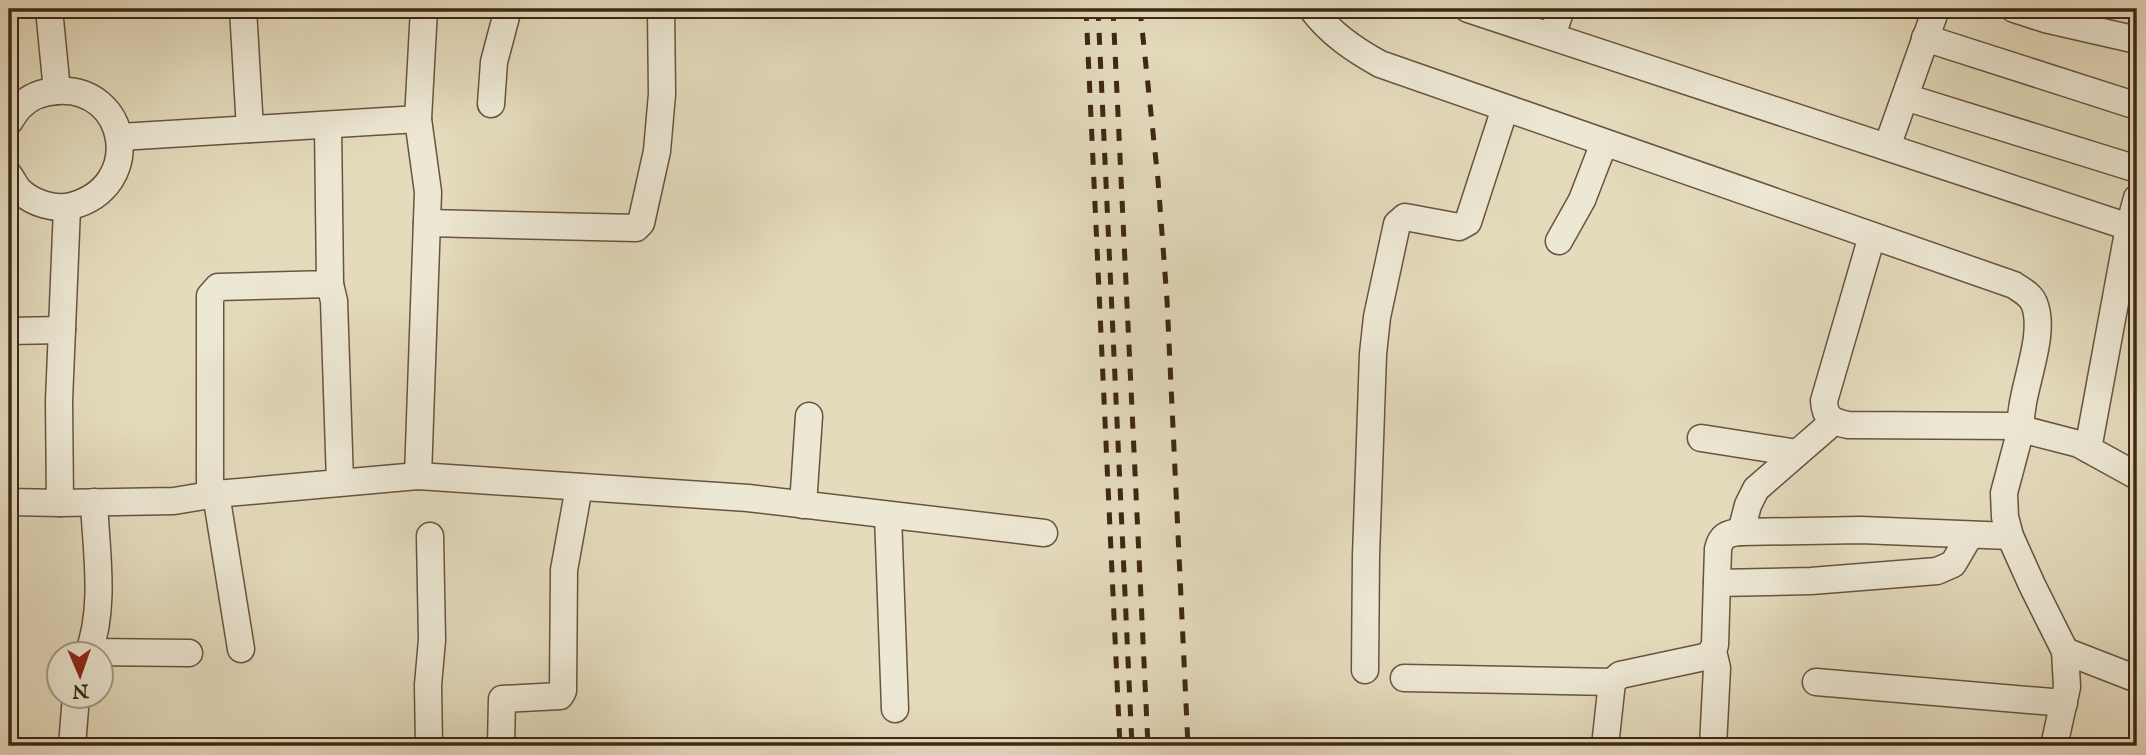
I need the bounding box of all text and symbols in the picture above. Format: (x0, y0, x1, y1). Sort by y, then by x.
north arrow (46, 640, 116, 710)
text: N (71, 678, 90, 702)

